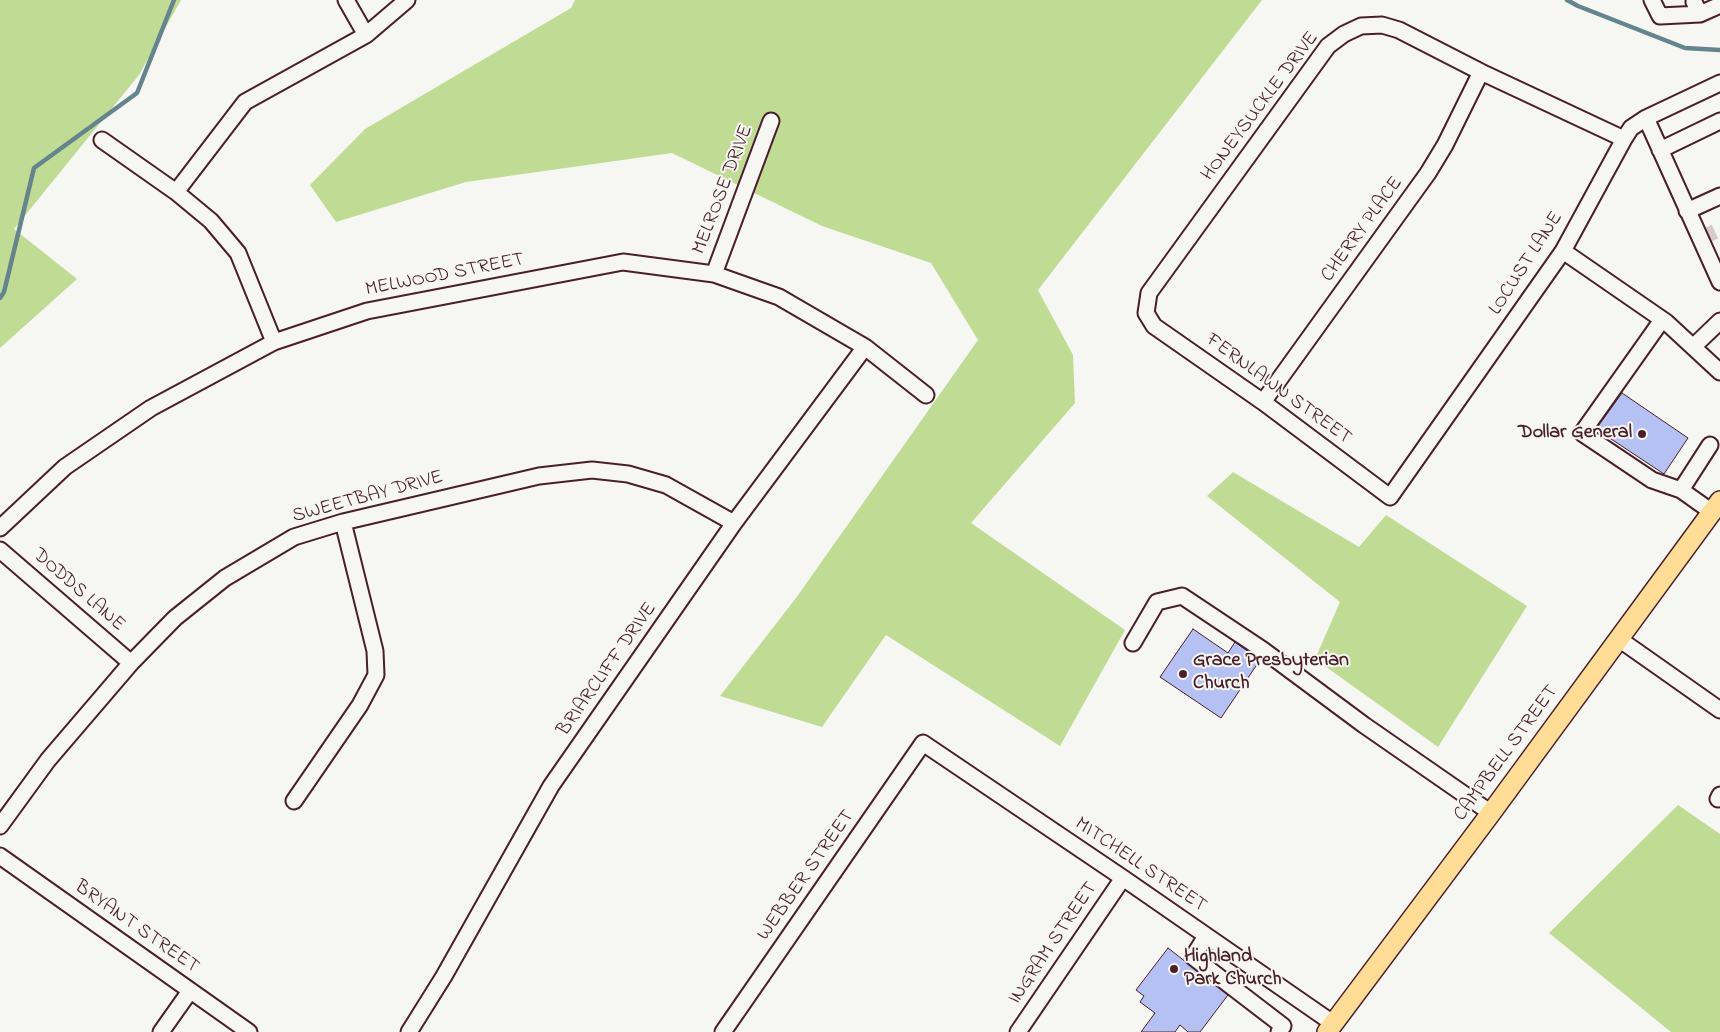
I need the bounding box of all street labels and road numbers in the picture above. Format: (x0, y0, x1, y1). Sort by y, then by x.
street label: HONEYSUCKLE DRIVE (1197, 28, 1325, 186)
street label: MELROSE DRIVE (688, 122, 760, 258)
street label: CHERRY PLACE (1317, 173, 1409, 287)
street label: LOCUST LANE (1485, 208, 1569, 320)
street label: MELWOOD STREET (364, 249, 526, 303)
street label: FERNLAWN STREET (1200, 329, 1356, 451)
street label: SWEETBAY DRIVE (290, 466, 446, 530)
street label: DODDS LANE (27, 544, 129, 638)
street label: BRIARCLIFF DRIVE (553, 599, 663, 741)
street label: CAMPBELL STREET (1450, 681, 1564, 827)
street label: WEBBER STREET (753, 806, 861, 946)
street label: MITCHELL STREET (1070, 813, 1210, 919)
street label: BRYANT STREET (69, 876, 203, 980)
street label: INGRAM STREET (1004, 878, 1104, 1010)

